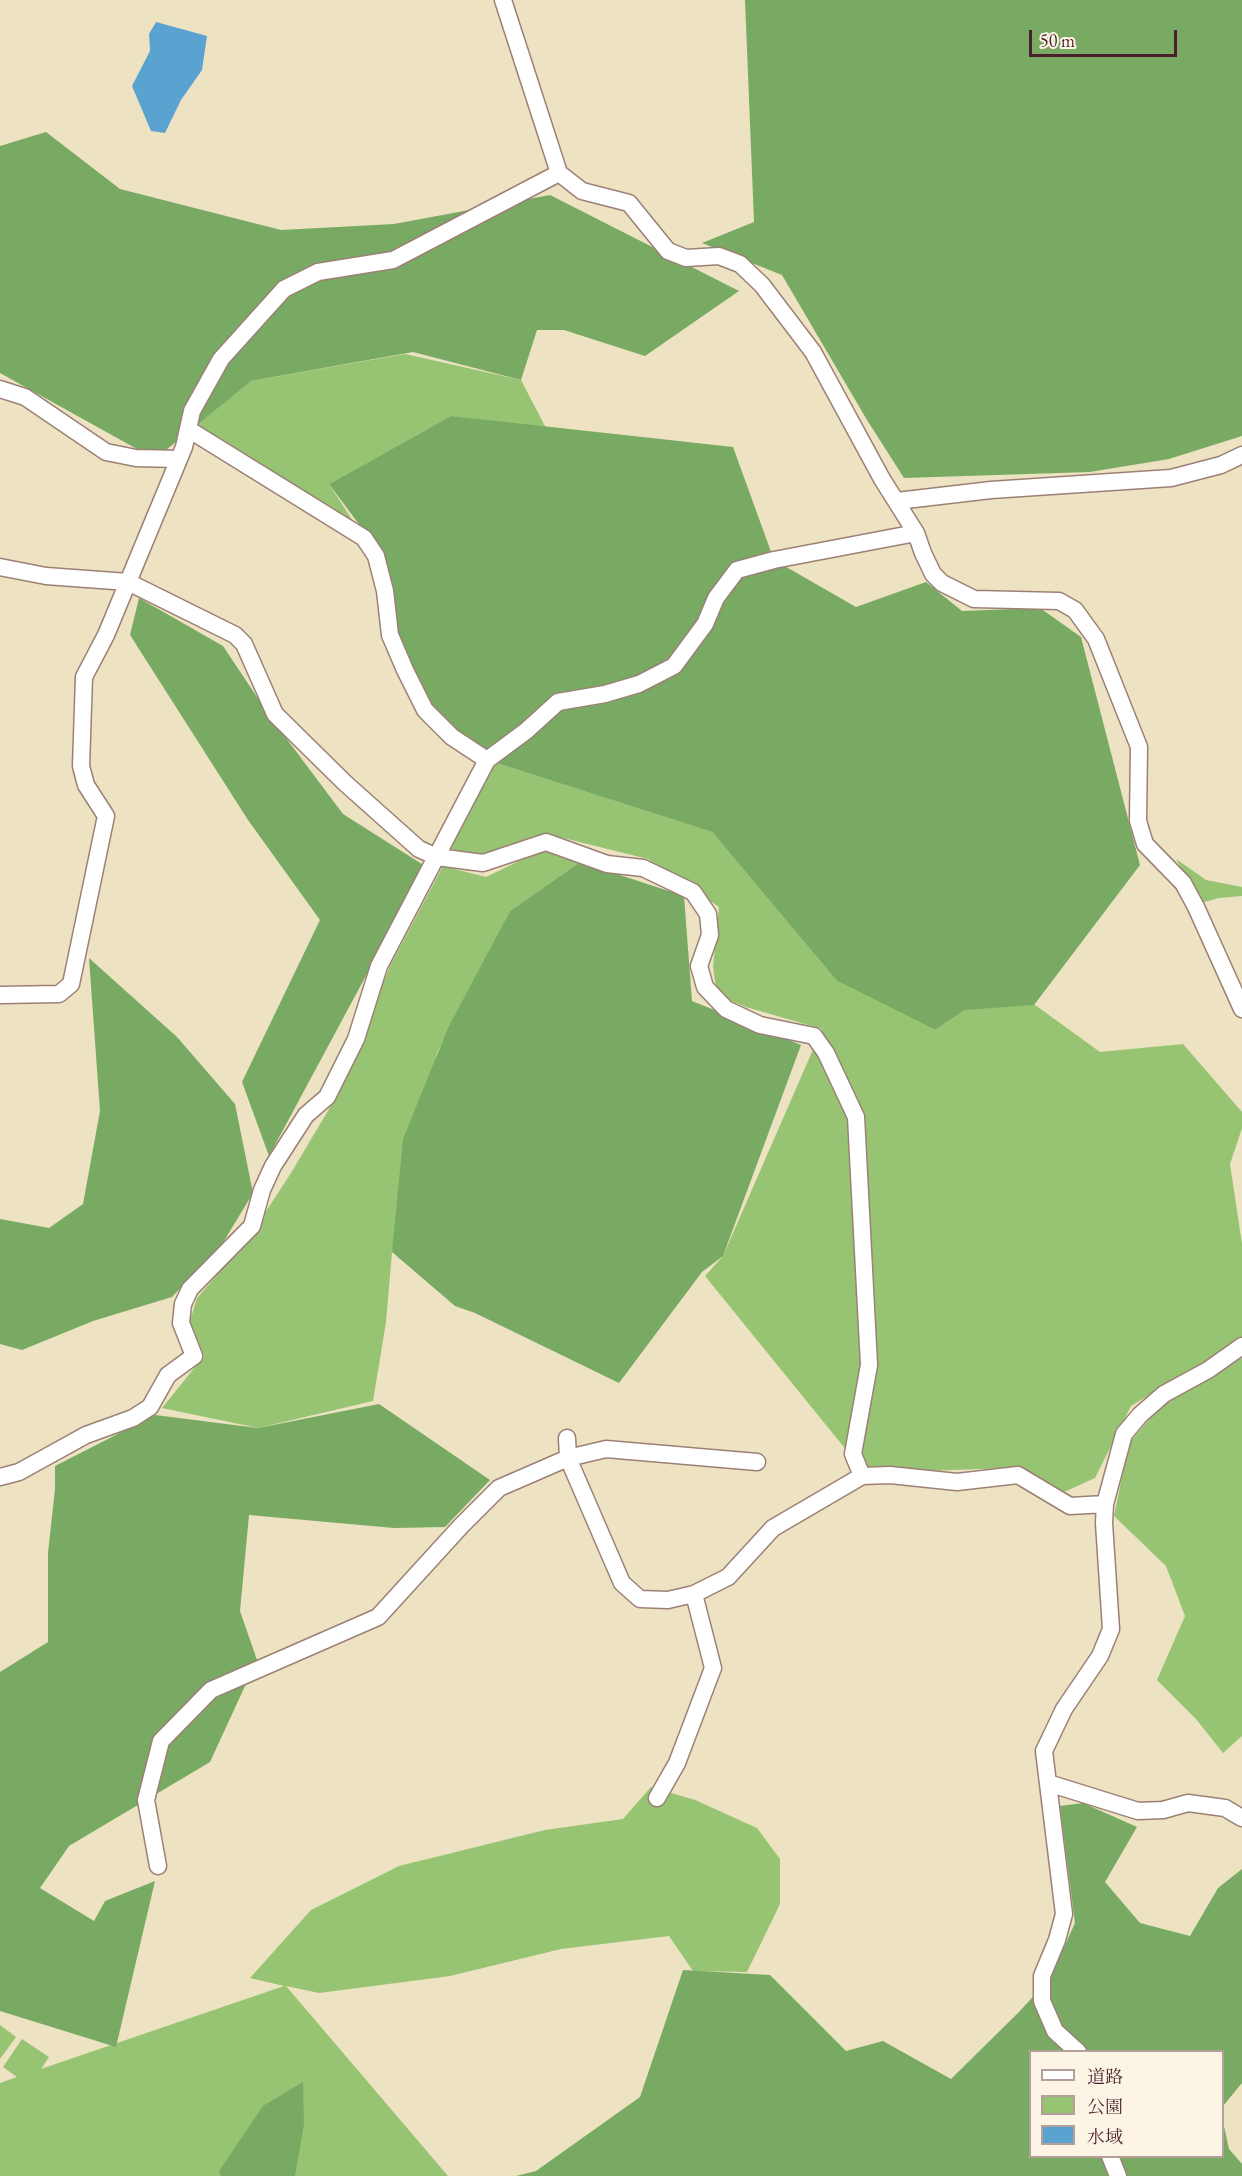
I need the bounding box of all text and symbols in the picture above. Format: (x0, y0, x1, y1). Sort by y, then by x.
scale bar (1032, 18, 1180, 56)
text: 50 m (1040, 29, 1075, 52)
legend (1029, 2050, 1224, 2158)
text: 道路 (1087, 2065, 1123, 2088)
text: 公園 (1087, 2095, 1123, 2118)
text: 水域 (1087, 2125, 1123, 2148)

